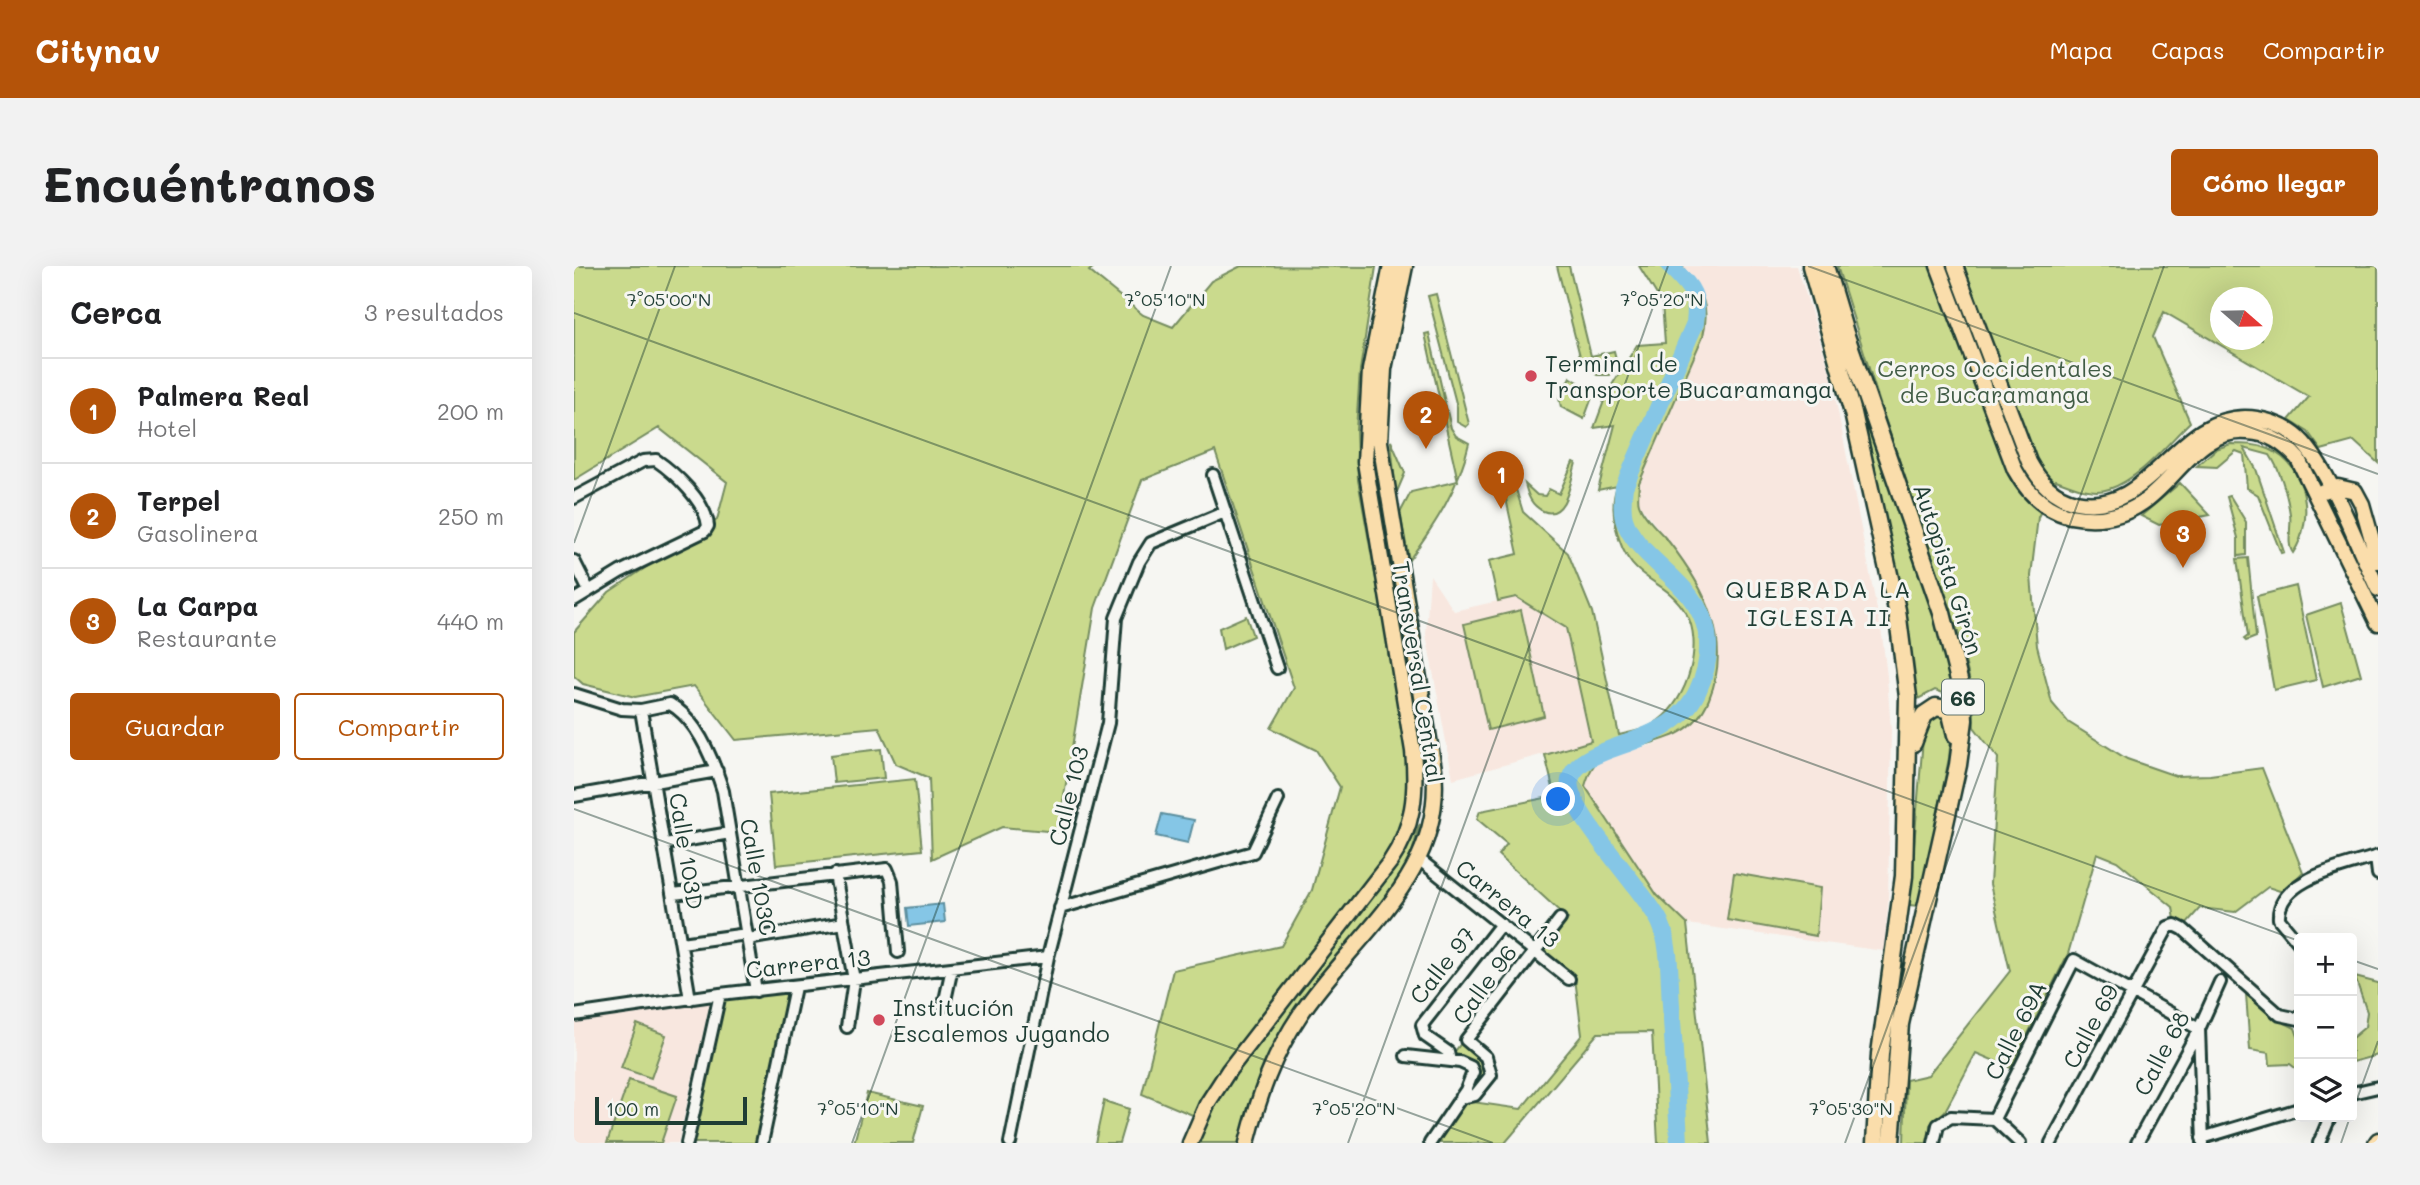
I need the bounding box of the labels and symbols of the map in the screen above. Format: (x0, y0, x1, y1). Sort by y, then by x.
text: 7°05'00"N (627, 287, 711, 311)
text: 7°05'10"N (1124, 287, 1206, 311)
text: 7°05'20"N (1620, 287, 1704, 311)
north arrow (2210, 287, 2273, 350)
place label: Terminal de Transporte Bucaramanga (1545, 348, 1832, 404)
park label: Cerros Occidentales de Bucaramanga (1877, 353, 2113, 409)
marker: Terminal de Transporte Bucaramanga (1523, 368, 1539, 384)
pin: 2 (1403, 391, 1449, 449)
pin: 1 (1478, 451, 1524, 509)
street label: Autopista Girón (1907, 479, 1991, 659)
pin: 3 (2160, 510, 2206, 568)
street label: Transversal Central (1387, 559, 1451, 785)
district label: QUEBRADA LA IGLESIA II (1725, 573, 1913, 632)
road number: 66 (1942, 680, 1984, 714)
street label: Calle 103 (1041, 743, 1095, 849)
your location (1541, 782, 1575, 816)
street label: Calle 103D (663, 791, 711, 911)
street label: Calle 103C (734, 816, 784, 938)
street label: Carrera 13 (1450, 852, 1566, 954)
street label: Calle 97 (1402, 920, 1482, 1010)
street label: Calle 96 (1445, 938, 1523, 1030)
street label: Carrera 13 (744, 942, 872, 984)
street label: Calle 69A (1977, 975, 2053, 1085)
street label: Calle 69 (2055, 979, 2125, 1073)
place label: Institución Escalemos Jugando (893, 992, 1110, 1048)
street label: Calle 68 (2126, 1005, 2196, 1101)
marker: Institución Escalemos Jugando (871, 1012, 887, 1028)
scale bar (595, 1094, 747, 1126)
text: 7°05'10"N (817, 1096, 899, 1120)
text: 7°05'20"N (1312, 1096, 1396, 1120)
text: 7°05'30"N (1809, 1096, 1893, 1120)

